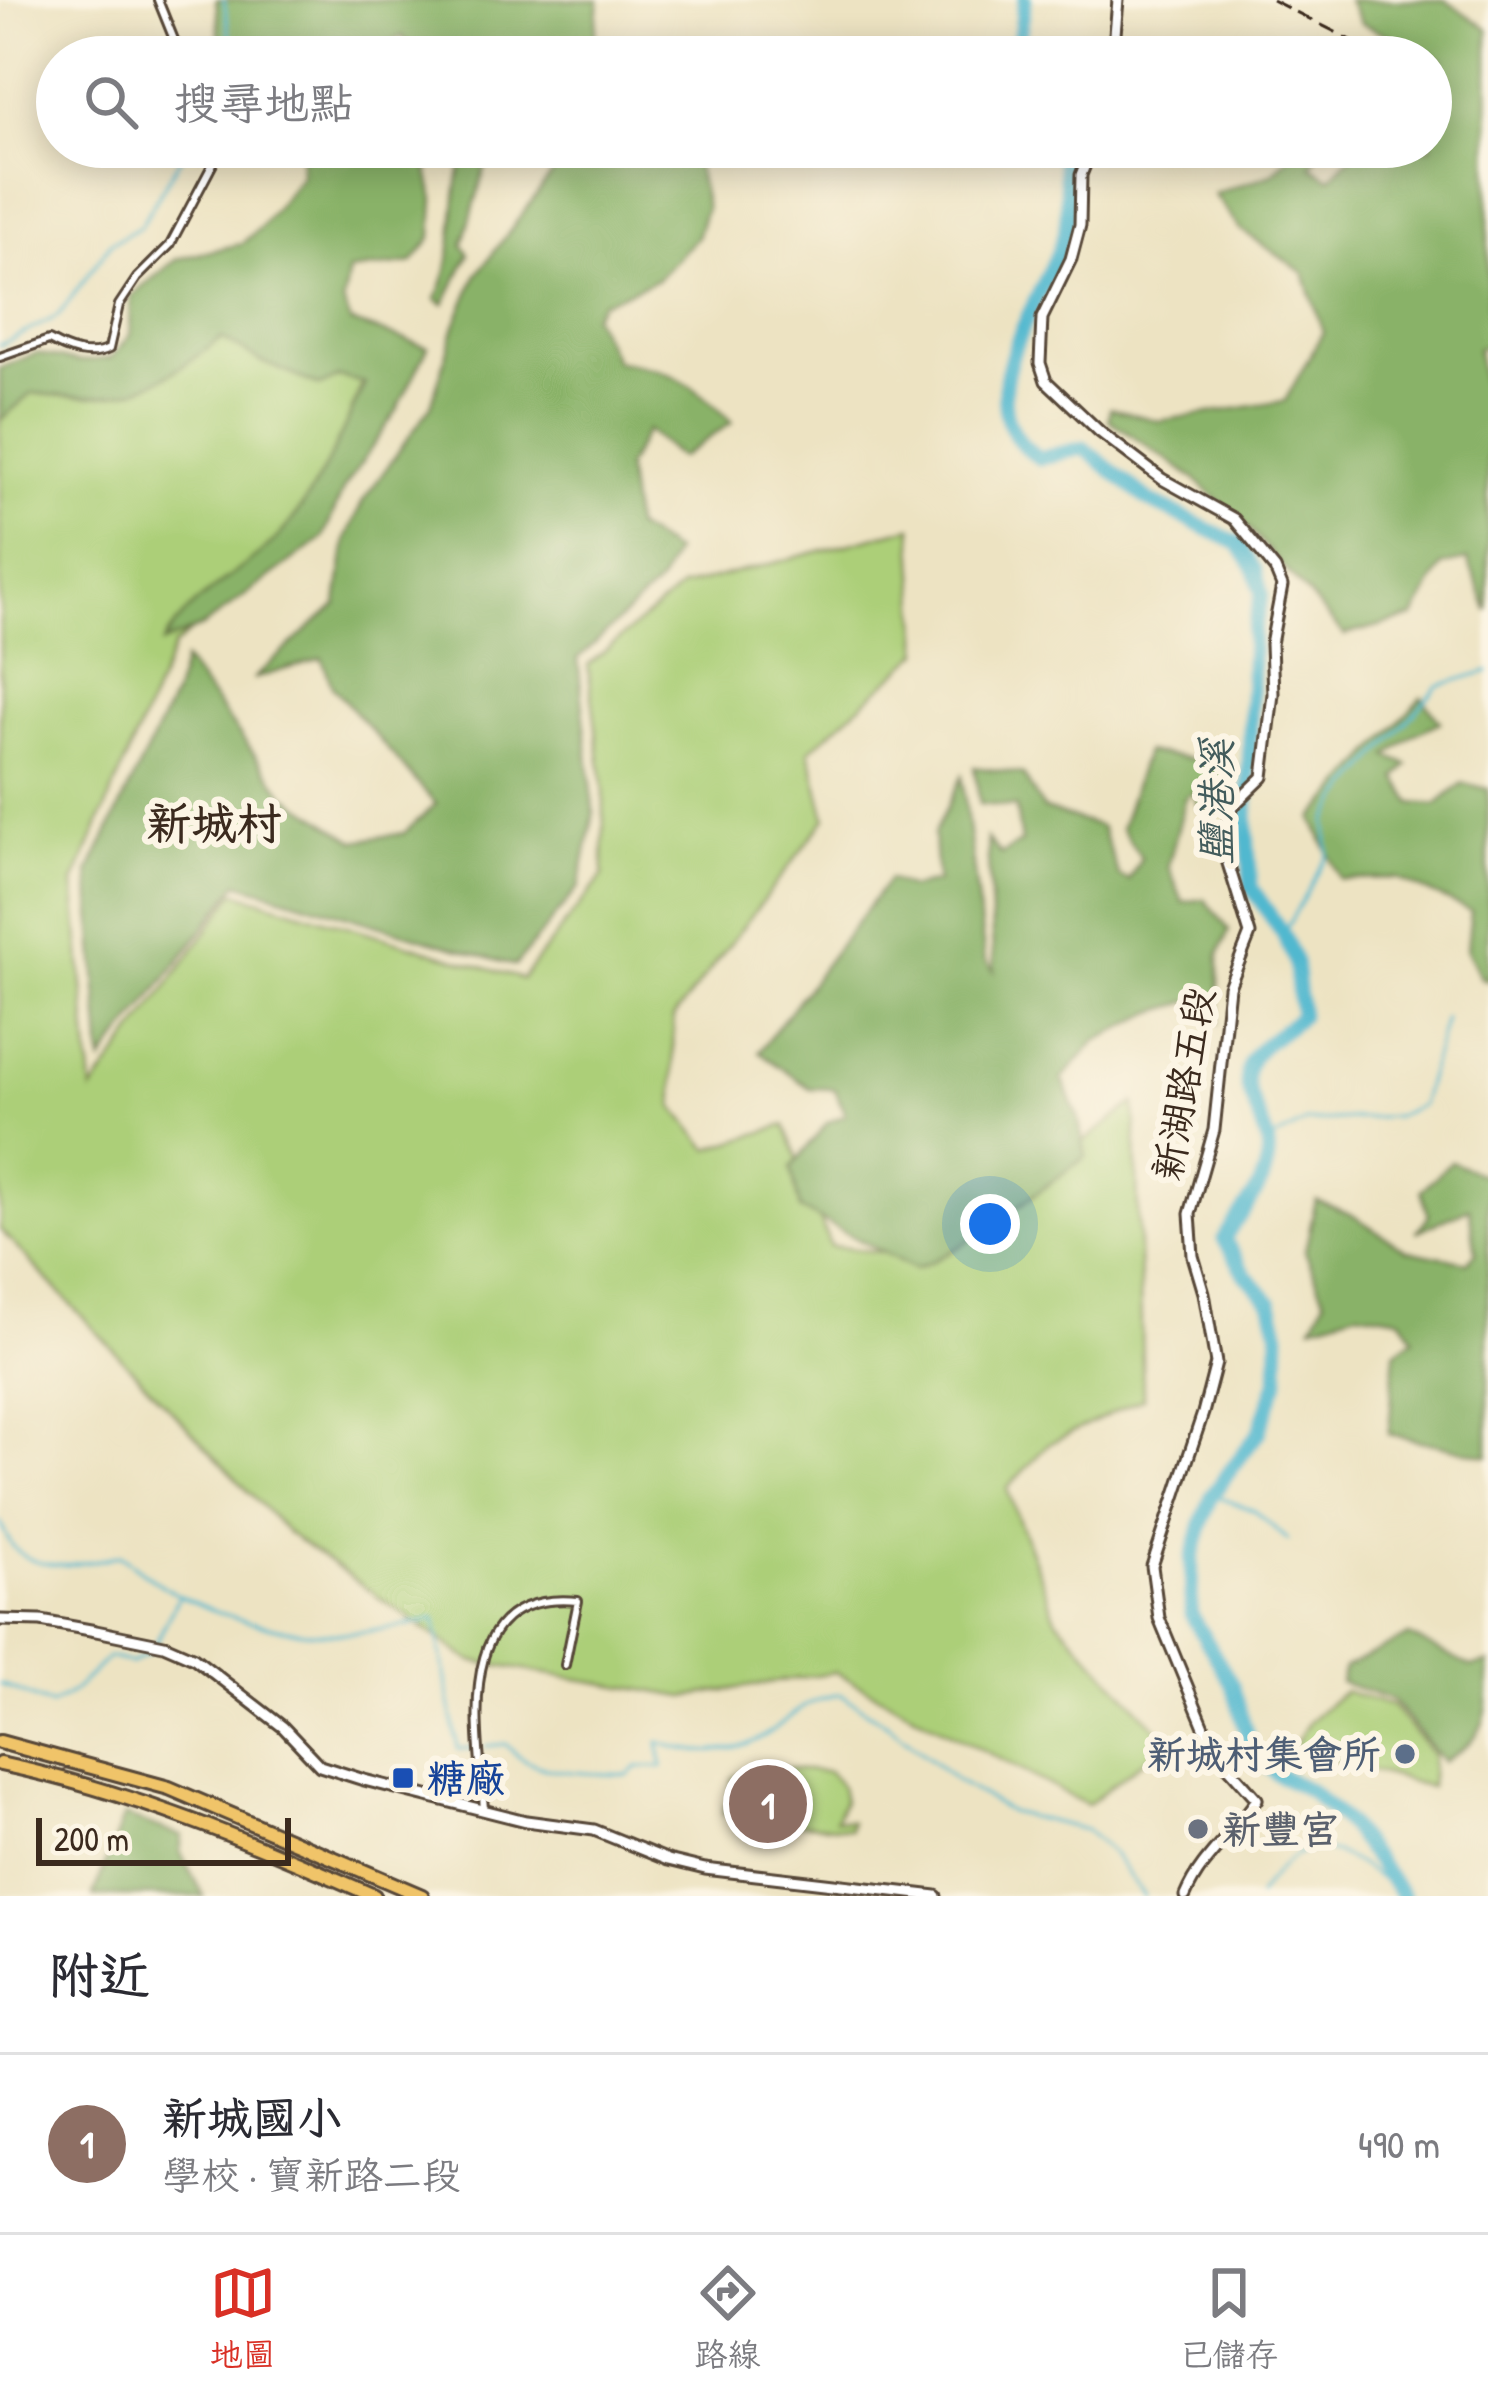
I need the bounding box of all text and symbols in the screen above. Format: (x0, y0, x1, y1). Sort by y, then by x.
search box (36, 36, 1452, 168)
icon: search (78, 69, 144, 135)
text: 搜尋地點 (174, 72, 354, 133)
water label: 鹽港溪 (1187, 737, 1244, 865)
district label: 新城村 (146, 792, 282, 853)
street label: 新湖路五段 (1139, 983, 1226, 1185)
your location (960, 1194, 1020, 1254)
place label: 新城村集會所 (1147, 1727, 1381, 1780)
marker: 新城村集會所 (1392, 1741, 1418, 1767)
place label: 糖廠 (427, 1751, 505, 1804)
pin: 1 (729, 1759, 807, 1849)
marker: 糖廠 (390, 1765, 416, 1791)
place label: 新豐宮 (1222, 1802, 1339, 1855)
scale bar (36, 1812, 291, 1865)
marker: 新豐宮 (1185, 1816, 1211, 1842)
text: 200 m (54, 1817, 129, 1861)
text: 附近 (48, 1940, 150, 2009)
text: 新城國小 (162, 2087, 342, 2148)
text: 1 (80, 2117, 94, 2170)
text: 490 m (1358, 2117, 1440, 2170)
text: 學校 · 寶新路二段 (162, 2148, 461, 2201)
tab: 地圖 (210, 2260, 276, 2376)
tab: 路線 (695, 2260, 761, 2376)
tab: 已儲存 (1180, 2260, 1279, 2376)

